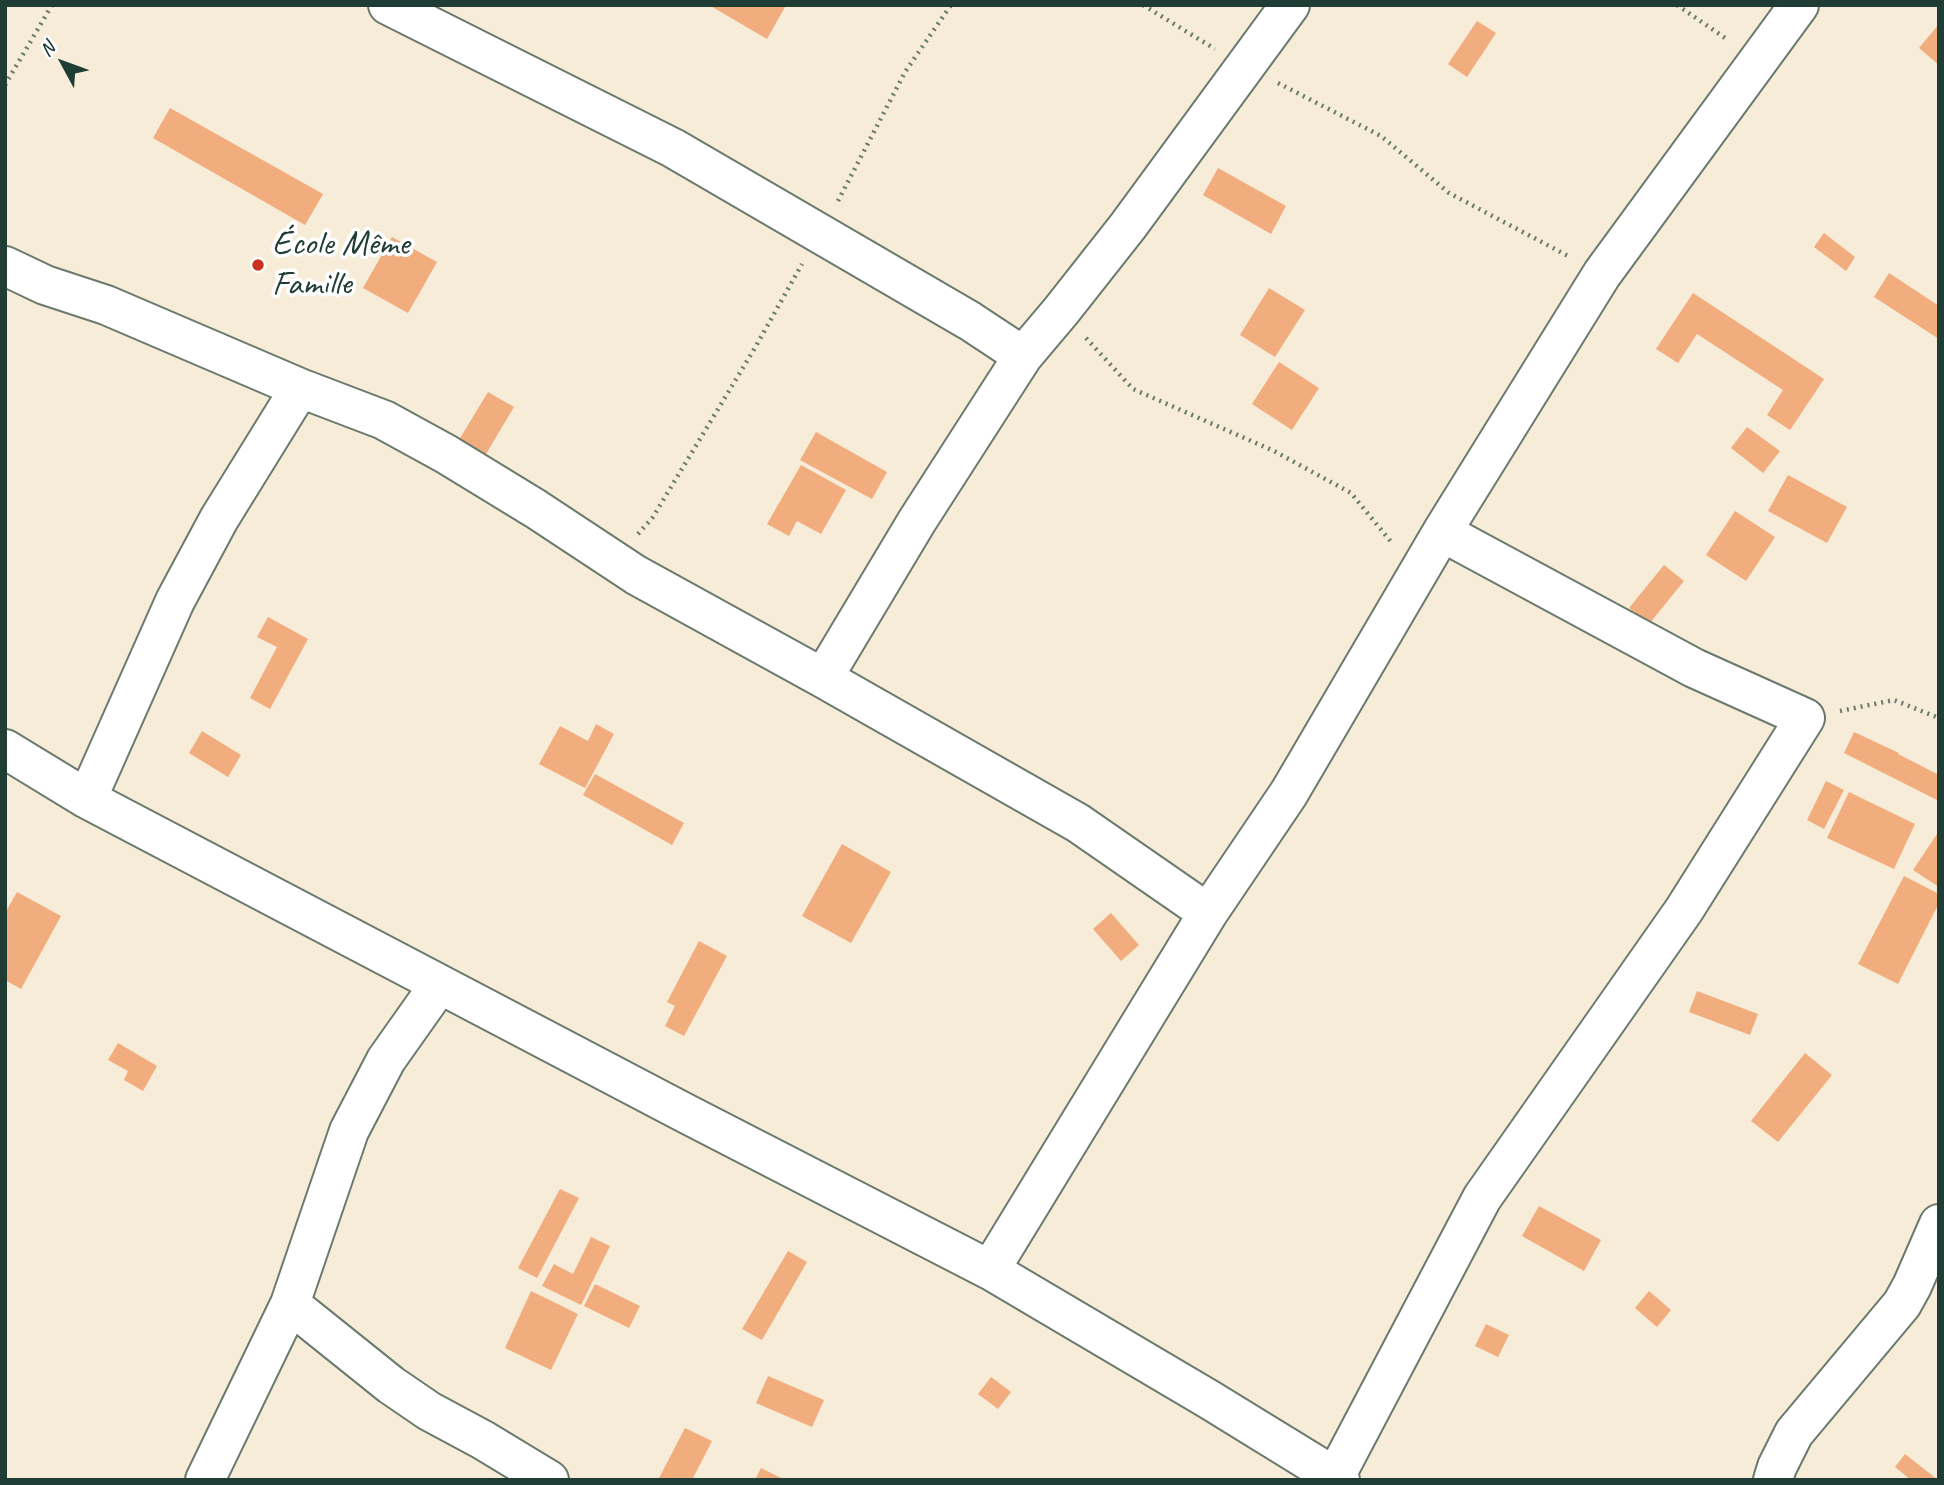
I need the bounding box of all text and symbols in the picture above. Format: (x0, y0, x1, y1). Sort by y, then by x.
north arrow (28, 28, 98, 98)
text: N (34, 37, 60, 62)
place label: École Même Famille (272, 224, 409, 306)
marker: École Même Famille (250, 257, 266, 273)

